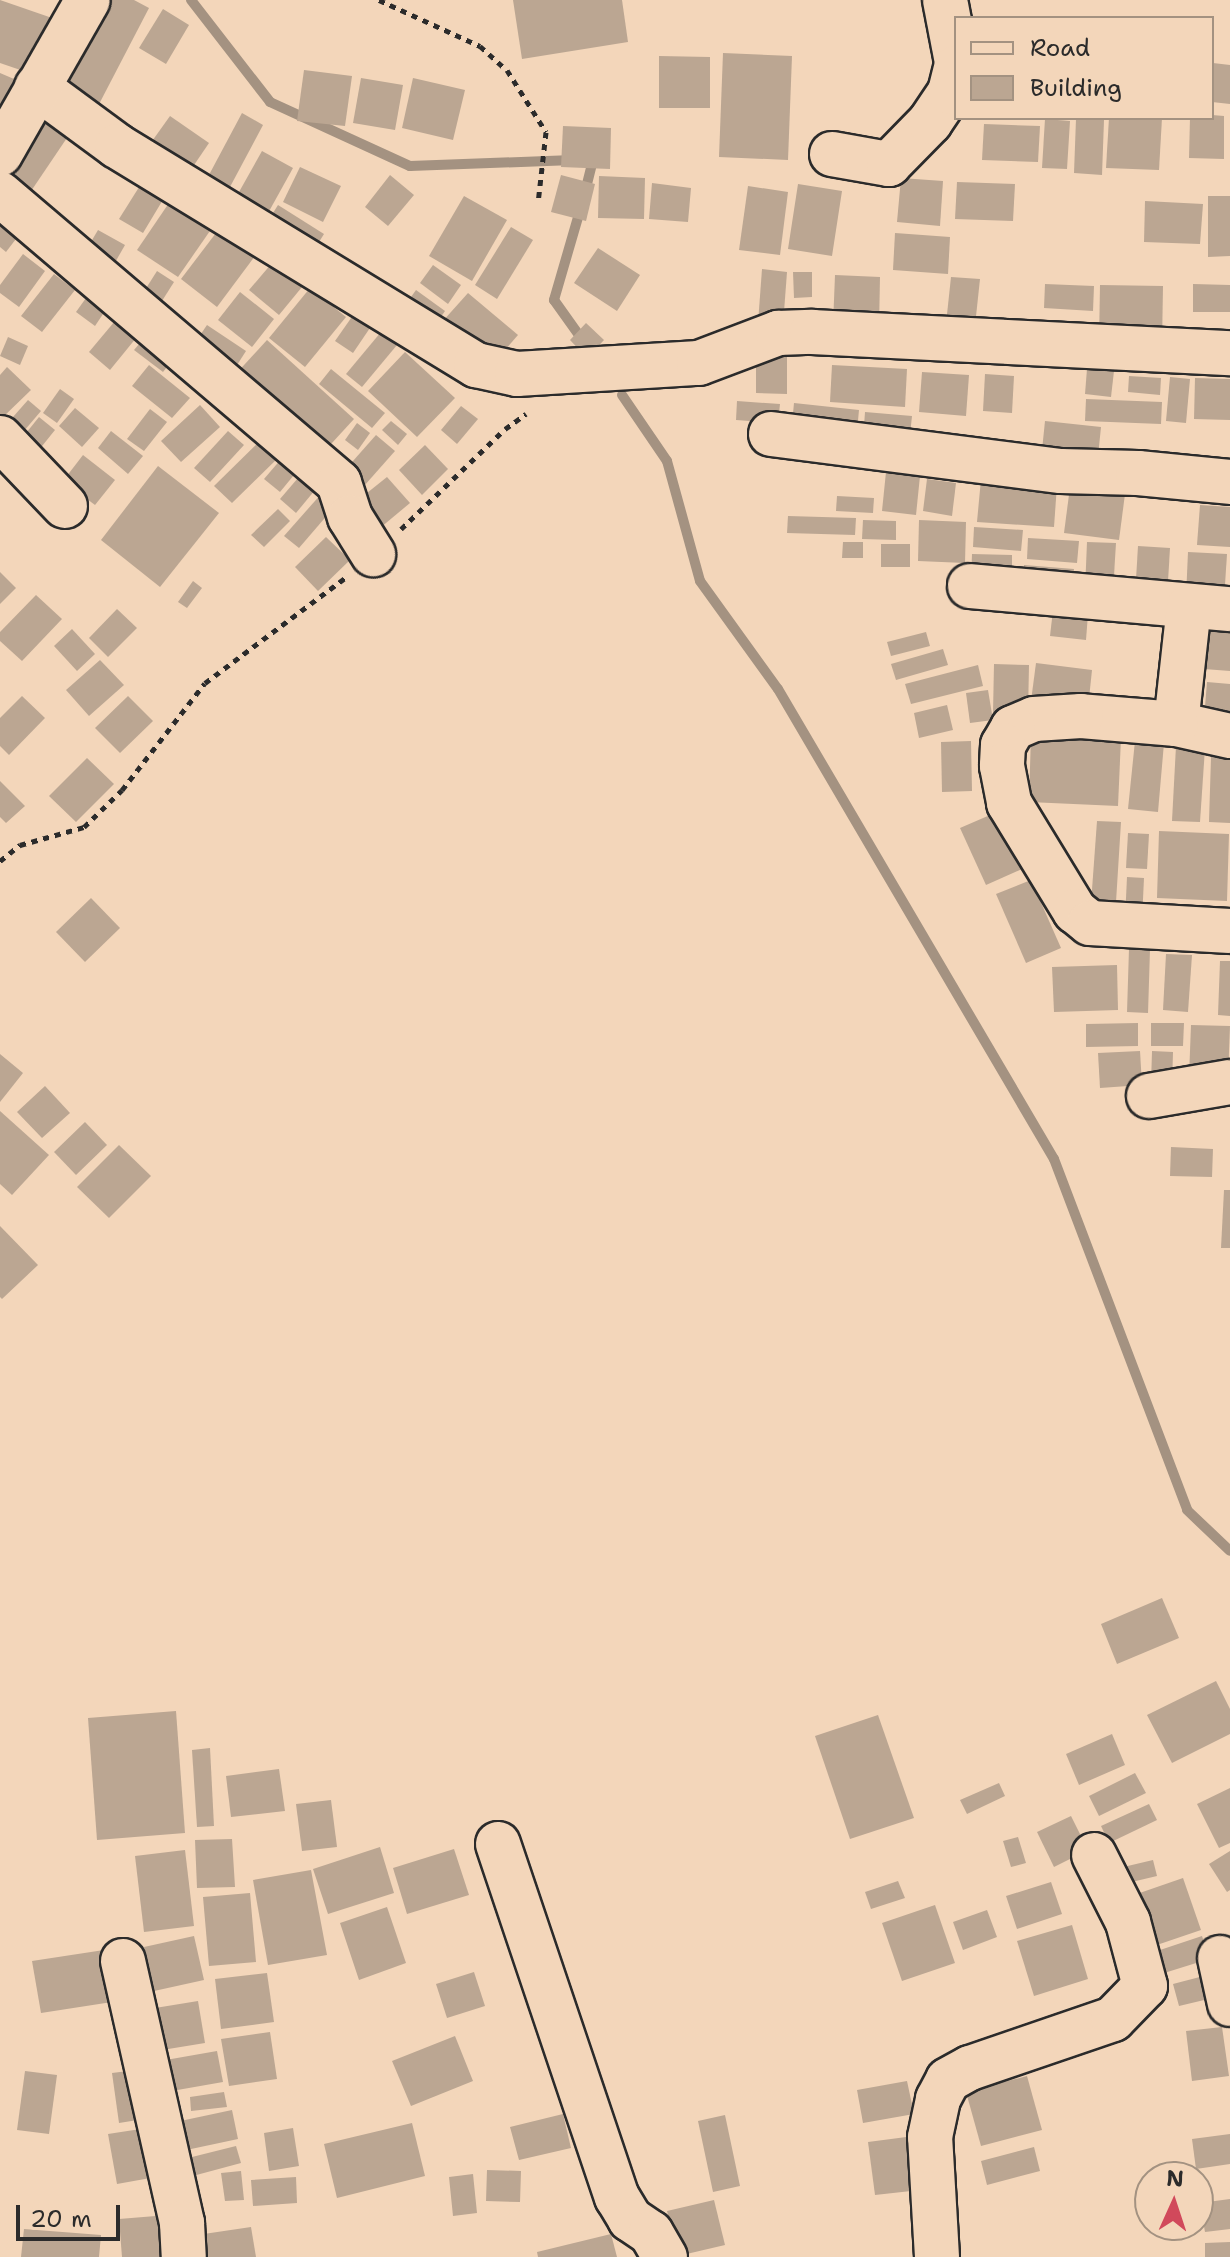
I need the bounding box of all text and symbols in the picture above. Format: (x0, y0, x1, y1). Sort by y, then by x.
legend (954, 16, 1214, 120)
text: Road (1030, 32, 1090, 64)
text: Building (1030, 72, 1122, 104)
north arrow (1134, 2161, 1214, 2241)
text: N (1166, 2164, 1185, 2193)
scale bar (20, 2189, 124, 2239)
text: 20 m (30, 2203, 92, 2235)

